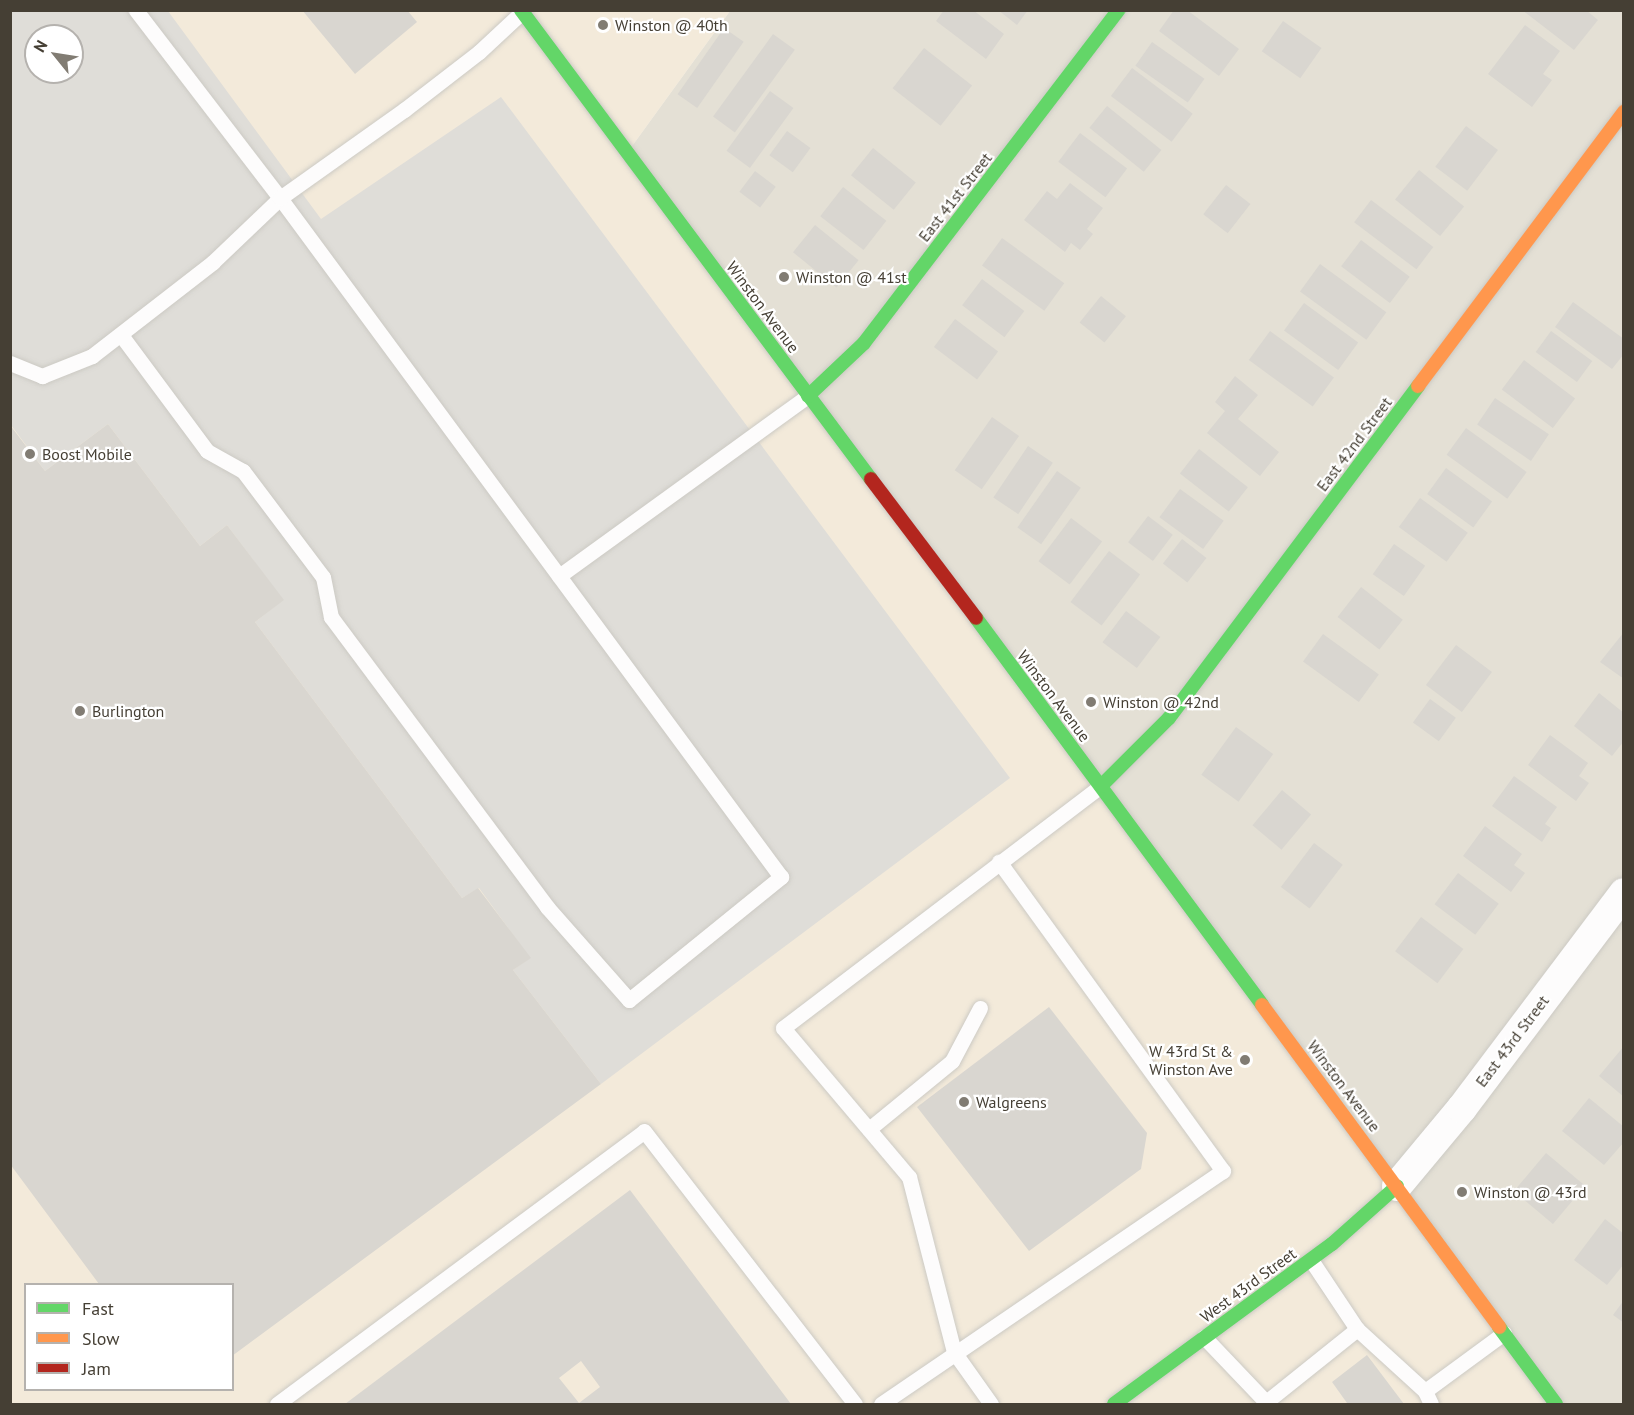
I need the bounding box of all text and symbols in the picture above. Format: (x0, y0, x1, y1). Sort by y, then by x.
place label: Winston @ 40th (615, 15, 728, 35)
marker: Winston @ 40th (596, 18, 610, 32)
north arrow (24, 24, 84, 84)
text: N (29, 36, 51, 56)
street label: East 41st Street (914, 149, 996, 245)
street label: Winston Avenue (722, 257, 804, 357)
place label: Winston @ 41st (796, 267, 907, 287)
marker: Winston @ 41st (777, 270, 791, 284)
street label: East 42nd Street (1312, 393, 1396, 495)
place label: Boost Mobile (42, 444, 132, 464)
marker: Boost Mobile (23, 447, 37, 461)
street label: Winston Avenue (1013, 646, 1095, 746)
place label: Winston @ 42nd (1103, 692, 1219, 712)
marker: Winston @ 42nd (1084, 695, 1098, 709)
place label: Burlington (92, 701, 164, 721)
marker: Burlington (73, 704, 87, 718)
street label: East 43rd Street (1471, 991, 1553, 1091)
street label: Winston Avenue (1303, 1036, 1385, 1136)
place label: W 43rd St & Winston Ave (1149, 1041, 1233, 1079)
marker: W 43rd St & Winston Ave (1238, 1053, 1252, 1067)
place label: Walgreens (976, 1092, 1047, 1112)
marker: Walgreens (957, 1095, 971, 1109)
place label: Winston @ 43rd (1474, 1182, 1587, 1202)
marker: Winston @ 43rd (1455, 1185, 1469, 1199)
street label: West 43rd Street (1196, 1244, 1300, 1326)
legend (24, 1283, 234, 1391)
text: Fast (82, 1297, 114, 1320)
text: Slow (82, 1327, 120, 1350)
text: Jam (82, 1357, 111, 1380)

